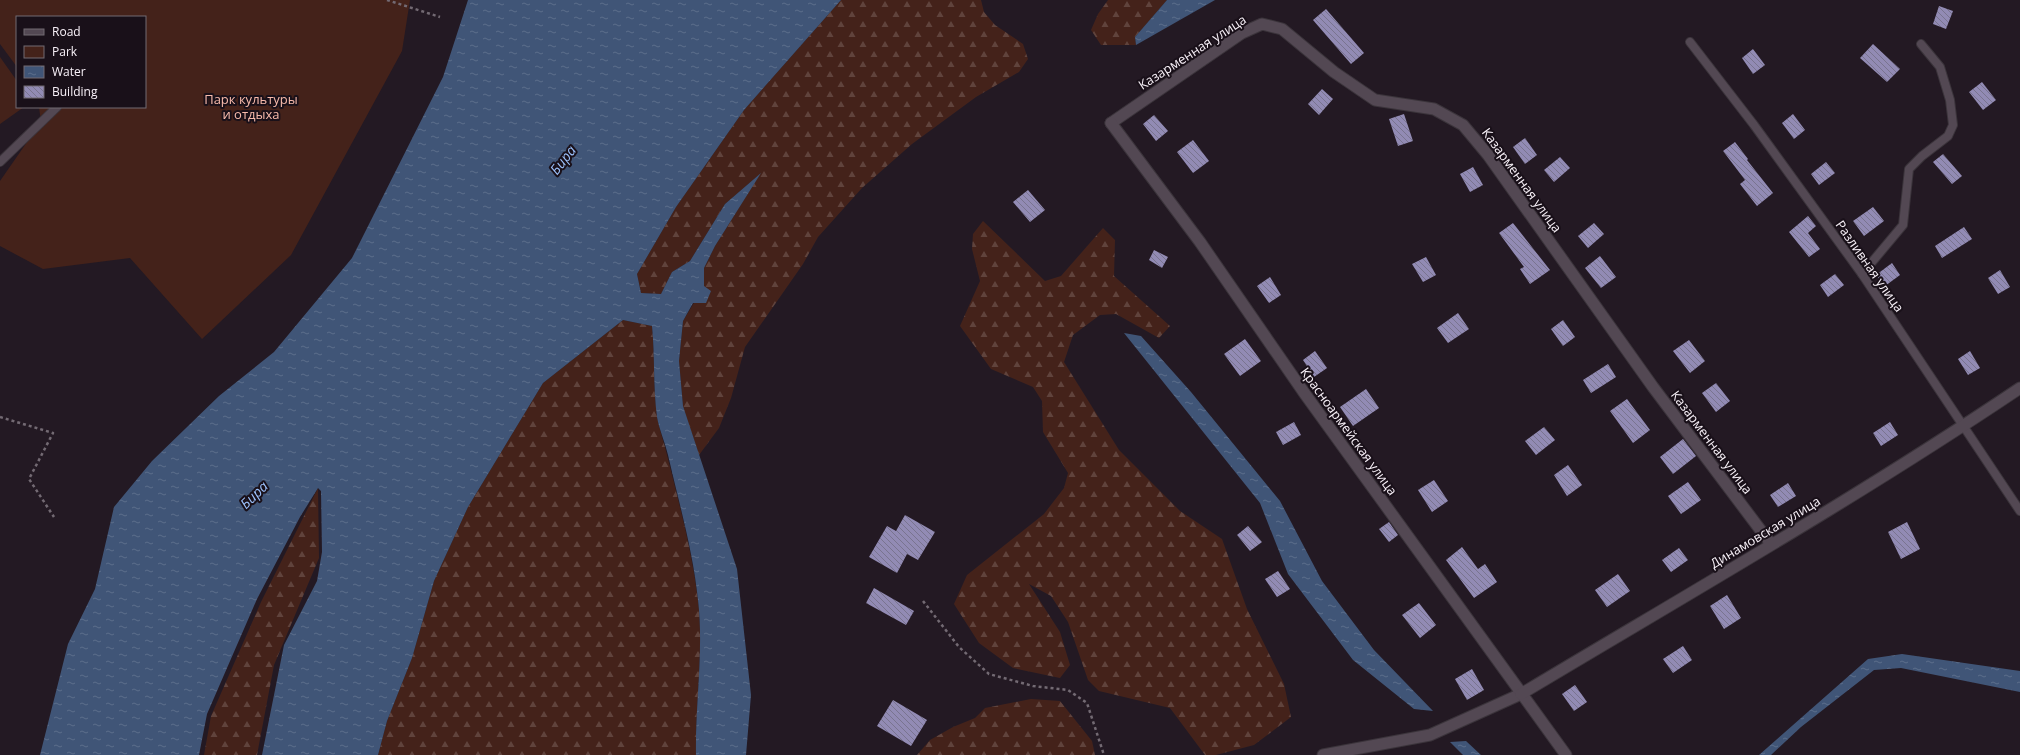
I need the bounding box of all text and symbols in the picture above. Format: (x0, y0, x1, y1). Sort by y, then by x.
street label: Казарменная улица (1135, 10, 1249, 94)
legend (16, 16, 146, 108)
text: Road (52, 23, 81, 40)
text: Park (52, 43, 78, 60)
text: Water (52, 63, 86, 80)
text: Building (52, 83, 98, 100)
park label: Парк культуры и отдыха (204, 90, 298, 123)
street label: Казарменная улица (1478, 124, 1566, 236)
water label: Бира (545, 141, 580, 178)
street label: Разливная улица (1832, 217, 1908, 315)
street label: Красноармейская улица (1296, 363, 1402, 499)
street label: Казарменная улица (1667, 387, 1757, 497)
water label: Бира (236, 477, 272, 513)
street label: Динамовская улица (1706, 492, 1824, 572)

